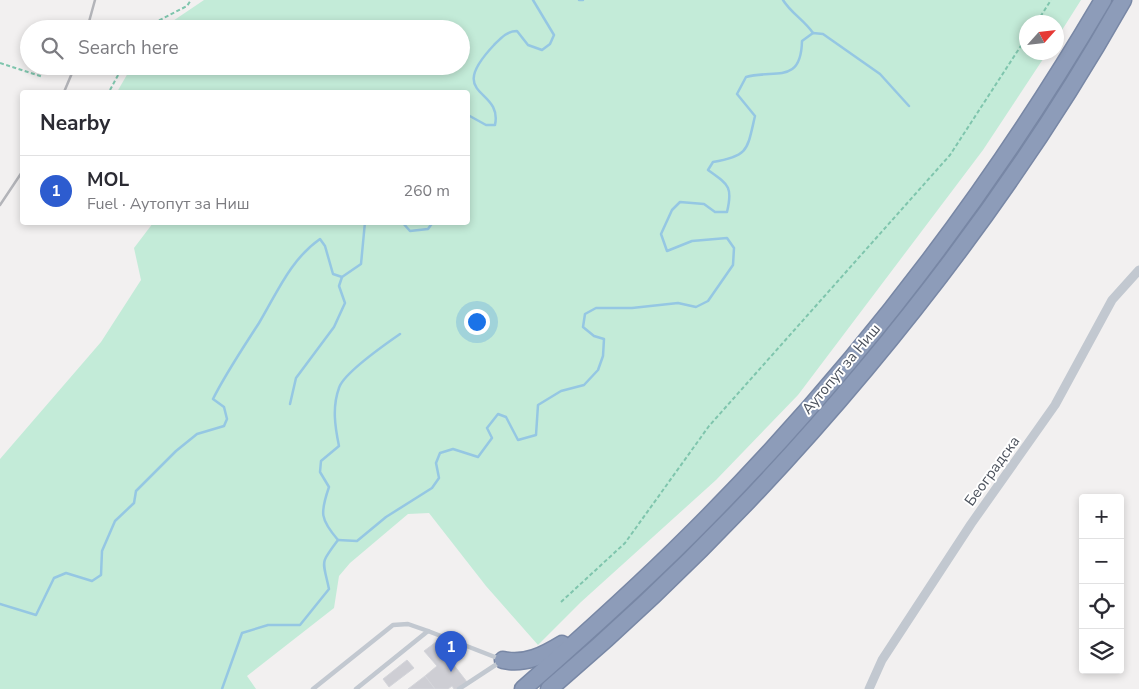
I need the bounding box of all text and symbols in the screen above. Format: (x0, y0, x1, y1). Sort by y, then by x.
north arrow (1019, 15, 1064, 60)
search box (20, 20, 470, 75)
icon: search (38, 34, 66, 62)
text: Search here (78, 35, 179, 61)
text: Nearby (40, 109, 110, 137)
text: MOL (87, 167, 129, 193)
text: 1 (51, 180, 61, 202)
text: 260 m (403, 180, 450, 202)
text: Fuel · Аутопут за Ниш (87, 193, 250, 215)
your location (464, 309, 490, 335)
street label: Аутопут за Ниш (797, 320, 885, 418)
street label: Београдска (960, 432, 1024, 510)
map controls (1079, 494, 1124, 674)
button: + (1079, 494, 1124, 539)
button: − (1079, 539, 1124, 584)
button: locate (1079, 584, 1124, 629)
button: layers (1079, 629, 1124, 674)
pin: 1 (435, 631, 467, 672)

